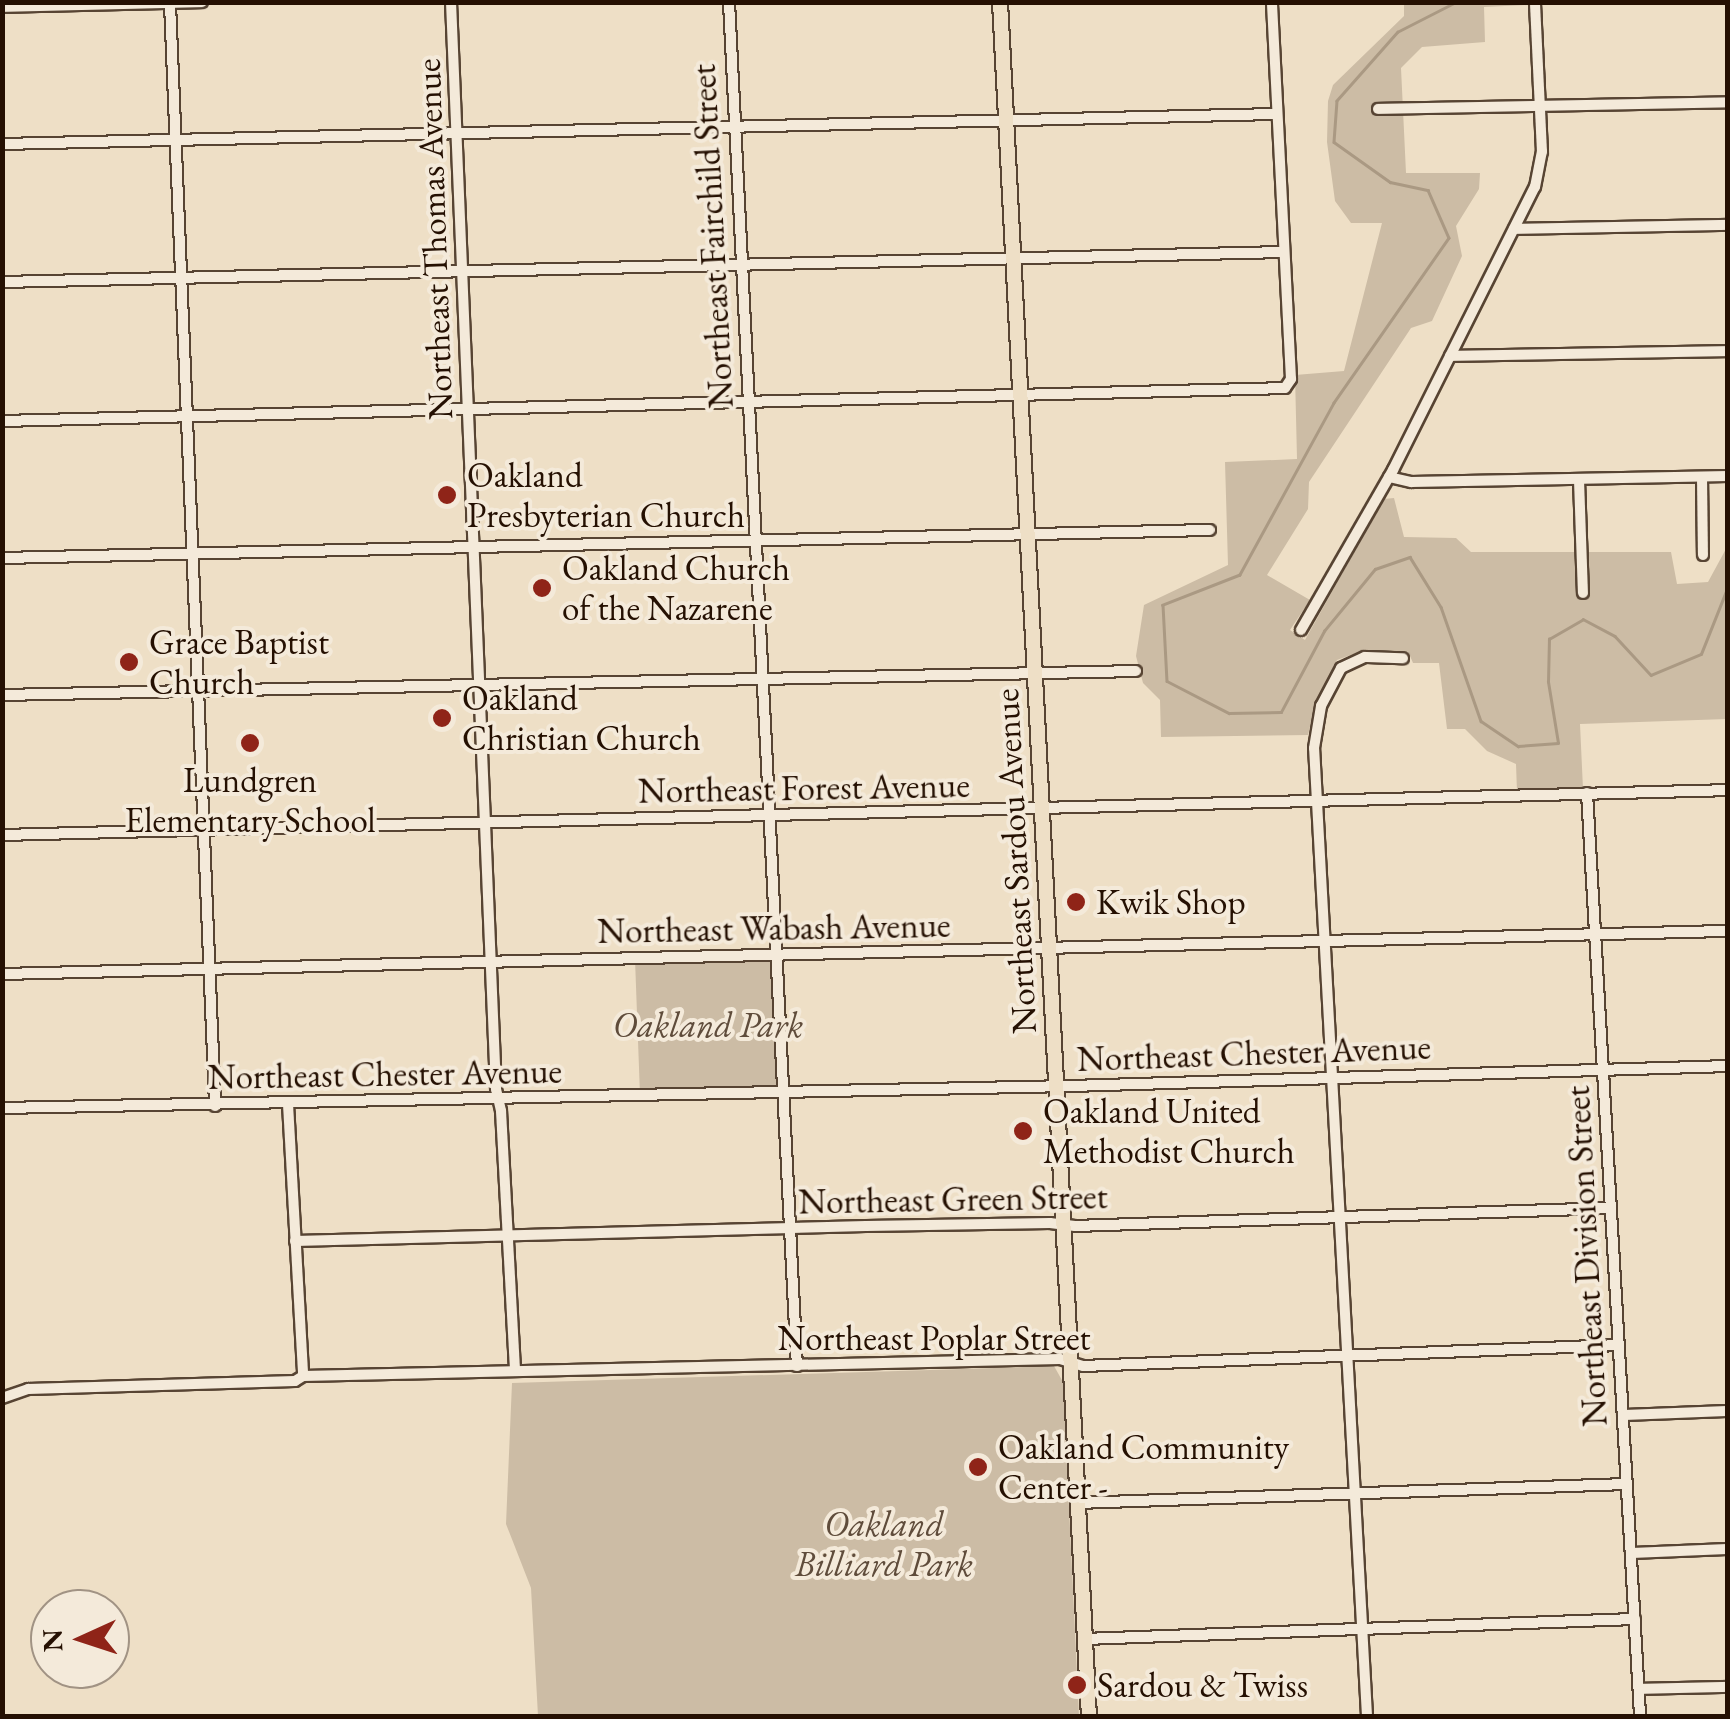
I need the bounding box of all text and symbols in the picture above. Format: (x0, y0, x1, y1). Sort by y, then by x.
street label: Northeast Thomas Avenue (407, 58, 461, 420)
street label: Northeast Fairchild Street (682, 63, 742, 409)
place label: Oakland Presbyterian Church (467, 454, 745, 536)
marker: Oakland Presbyterian Church (436, 484, 458, 506)
place label: Oakland Church of the Nazarene (562, 547, 790, 629)
marker: Oakland Church of the Nazarene (531, 577, 553, 599)
place label: Grace Baptist Church (149, 621, 329, 703)
marker: Grace Baptist Church (118, 651, 140, 673)
place label: Oakland Christian Church (462, 677, 701, 759)
street label: Northeast Sardou Avenue (985, 687, 1045, 1035)
marker: Oakland Christian Church (431, 707, 453, 729)
marker: Lundgren Elementary School (239, 732, 261, 754)
place label: Lundgren Elementary School (124, 759, 376, 841)
street label: Northeast Forest Avenue (638, 764, 970, 812)
place label: Kwik Shop (1096, 881, 1246, 923)
marker: Kwik Shop (1065, 891, 1087, 913)
street label: Northeast Wabash Avenue (597, 904, 951, 952)
park label: Oakland Park (613, 1004, 803, 1046)
street label: Northeast Chester Avenue (1076, 1026, 1432, 1080)
street label: Northeast Chester Avenue (208, 1050, 562, 1098)
street label: Northeast Division Street (1556, 1085, 1616, 1427)
place label: Oakland United Methodist Church (1043, 1090, 1295, 1172)
marker: Oakland United Methodist Church (1012, 1120, 1034, 1142)
street label: Northeast Green Street (798, 1175, 1108, 1223)
street label: Northeast Poplar Street (777, 1317, 1091, 1359)
place label: Oakland Community Center - (998, 1426, 1289, 1508)
marker: Oakland Community Center - (967, 1456, 989, 1478)
park label: Oakland Billiard Park (795, 1503, 973, 1585)
north arrow (30, 1589, 130, 1689)
text: N (33, 1628, 71, 1653)
place label: Sardou & Twiss (1097, 1664, 1308, 1706)
marker: Sardou & Twiss (1066, 1674, 1088, 1696)

